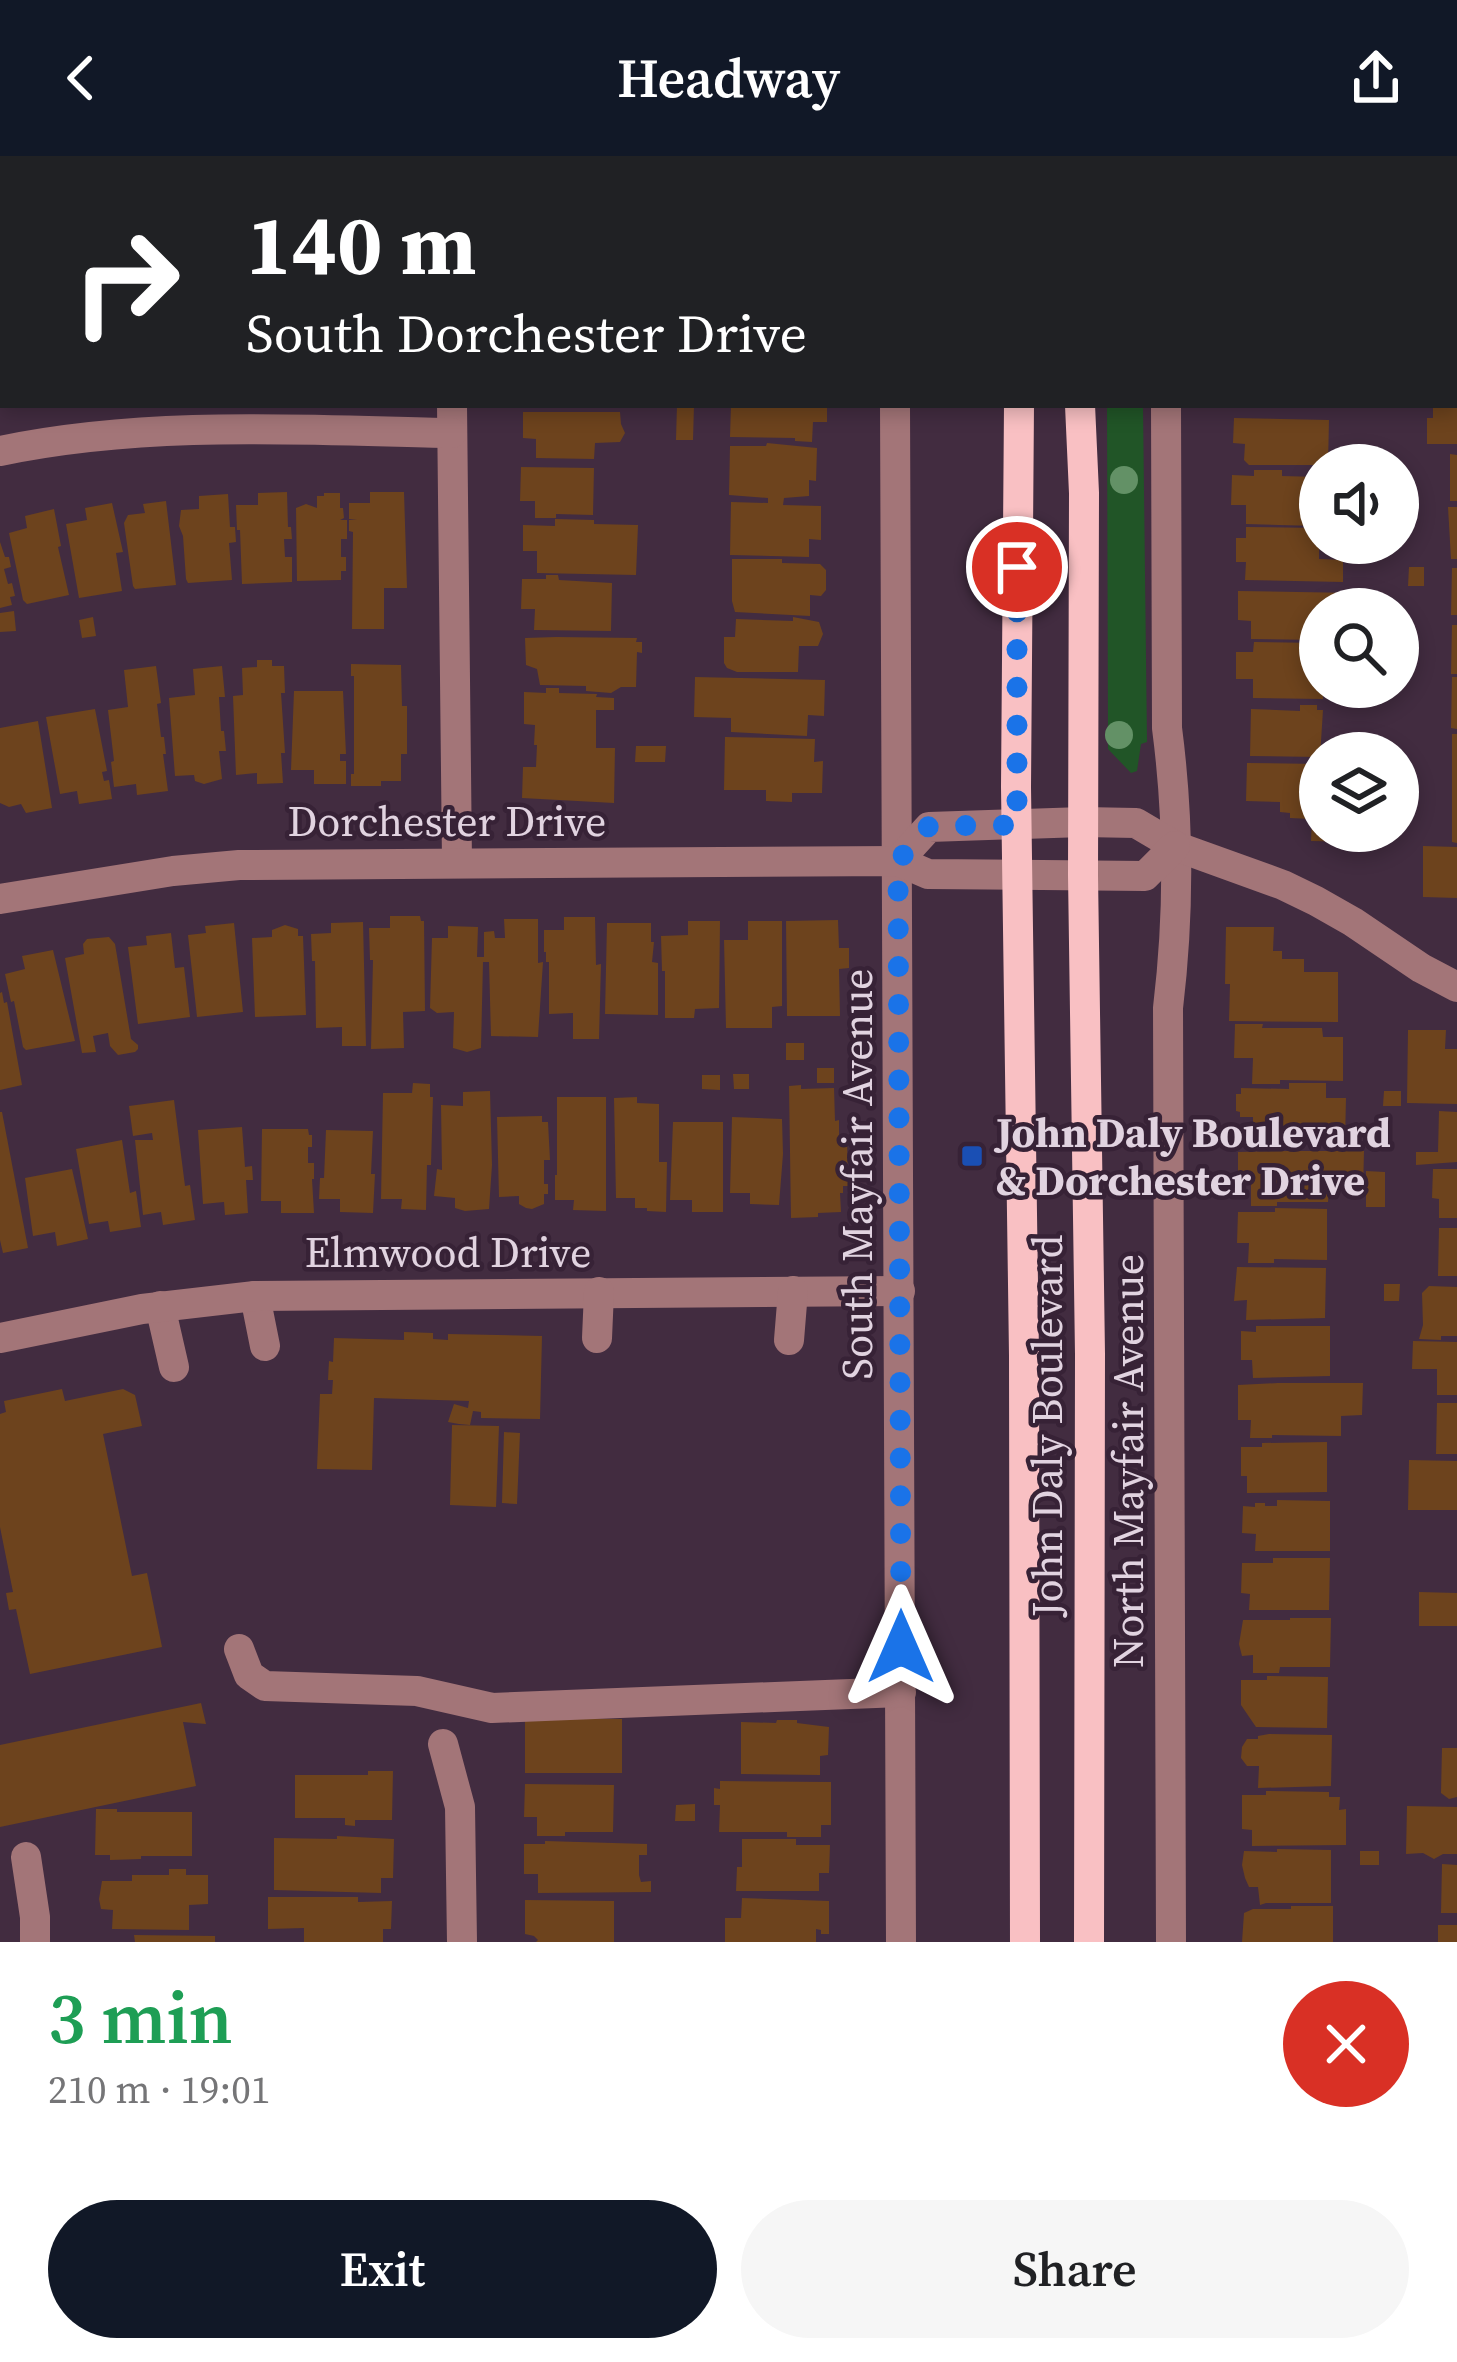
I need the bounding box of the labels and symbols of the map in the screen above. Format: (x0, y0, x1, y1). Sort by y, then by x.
pin (966, 516, 1068, 618)
street label: Dorchester Drive (287, 792, 607, 850)
street label: South Mayfair Avenue (828, 968, 886, 1380)
place label: John Daly Boulevard & Dorchester Drive (993, 1103, 1391, 1209)
marker: John Daly Boulevard & Dorchester Drive (959, 1143, 985, 1169)
street label: Elmwood Drive (305, 1223, 591, 1281)
street label: John Daly Boulevard (1018, 1235, 1076, 1618)
street label: North Mayfair Avenue (1099, 1254, 1157, 1668)
position arrow (838, 1584, 964, 1710)

